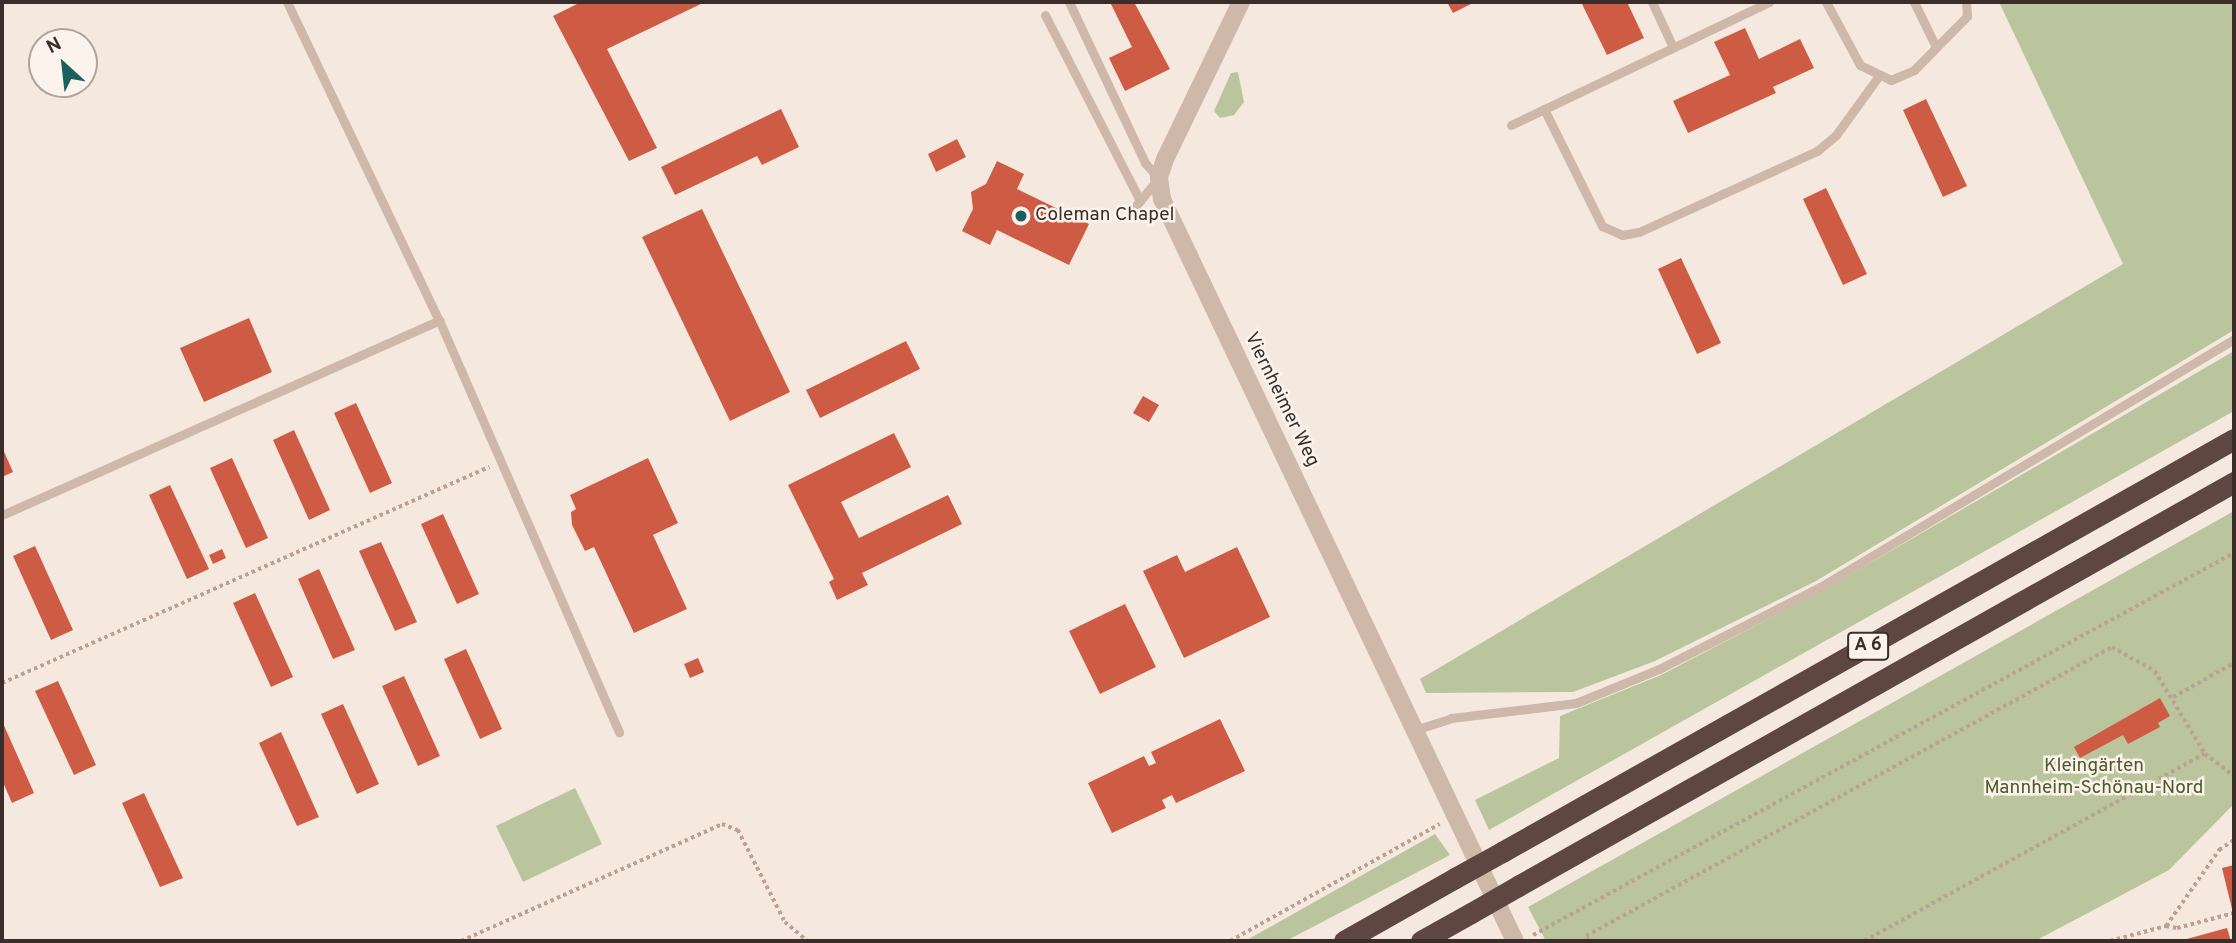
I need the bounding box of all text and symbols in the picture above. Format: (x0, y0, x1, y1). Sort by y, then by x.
north arrow (28, 28, 98, 98)
text: N (43, 32, 66, 60)
place label: Coleman Chapel (1035, 205, 1175, 227)
marker: Coleman Chapel (1013, 208, 1029, 224)
street label: Viernheimer Weg (1239, 329, 1323, 471)
road number: A 6 (1845, 632, 1891, 660)
park label: Kleingärten Mannheim-Schönau-Nord (1985, 756, 2203, 800)

